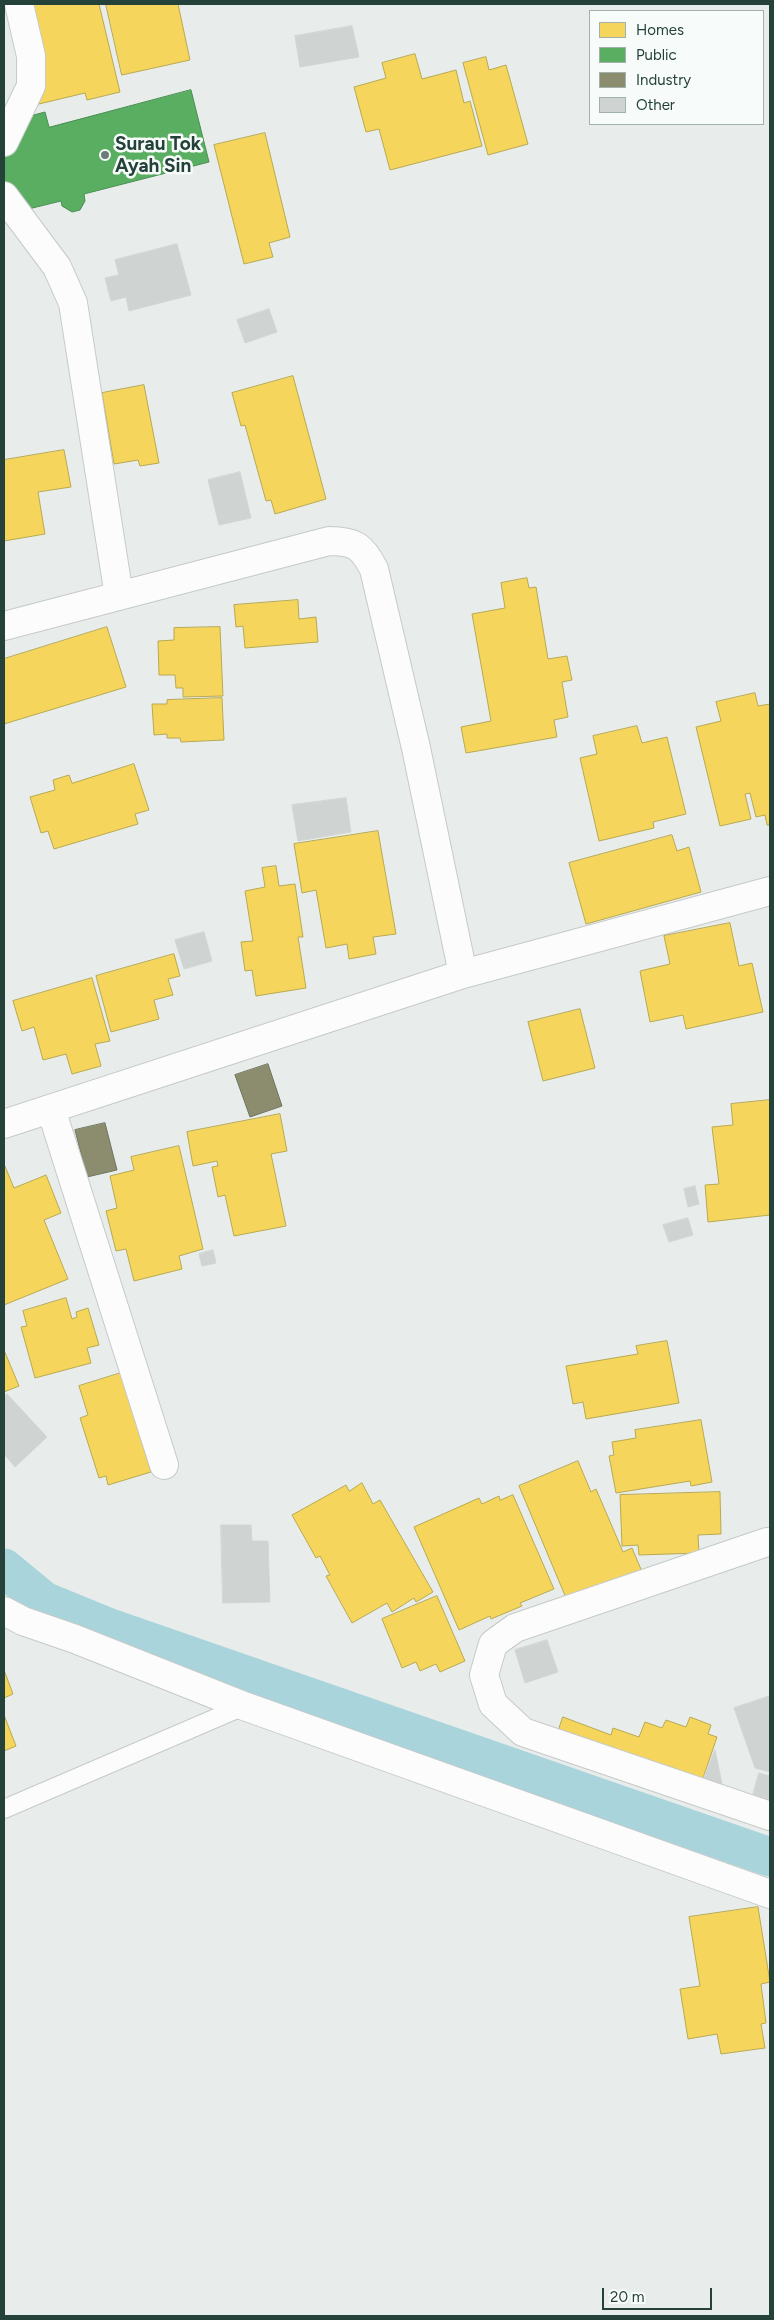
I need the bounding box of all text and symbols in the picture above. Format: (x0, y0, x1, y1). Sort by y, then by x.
legend (589, 10, 764, 125)
text: Homes (636, 21, 684, 39)
text: Public (636, 46, 677, 64)
text: Industry (636, 71, 691, 89)
text: Other (636, 96, 675, 114)
place label: Surau Tok Ayah Sin (115, 133, 201, 177)
marker: Surau Tok Ayah Sin (99, 149, 111, 161)
scale bar (604, 2278, 714, 2310)
text: 20 m (610, 2288, 644, 2306)

